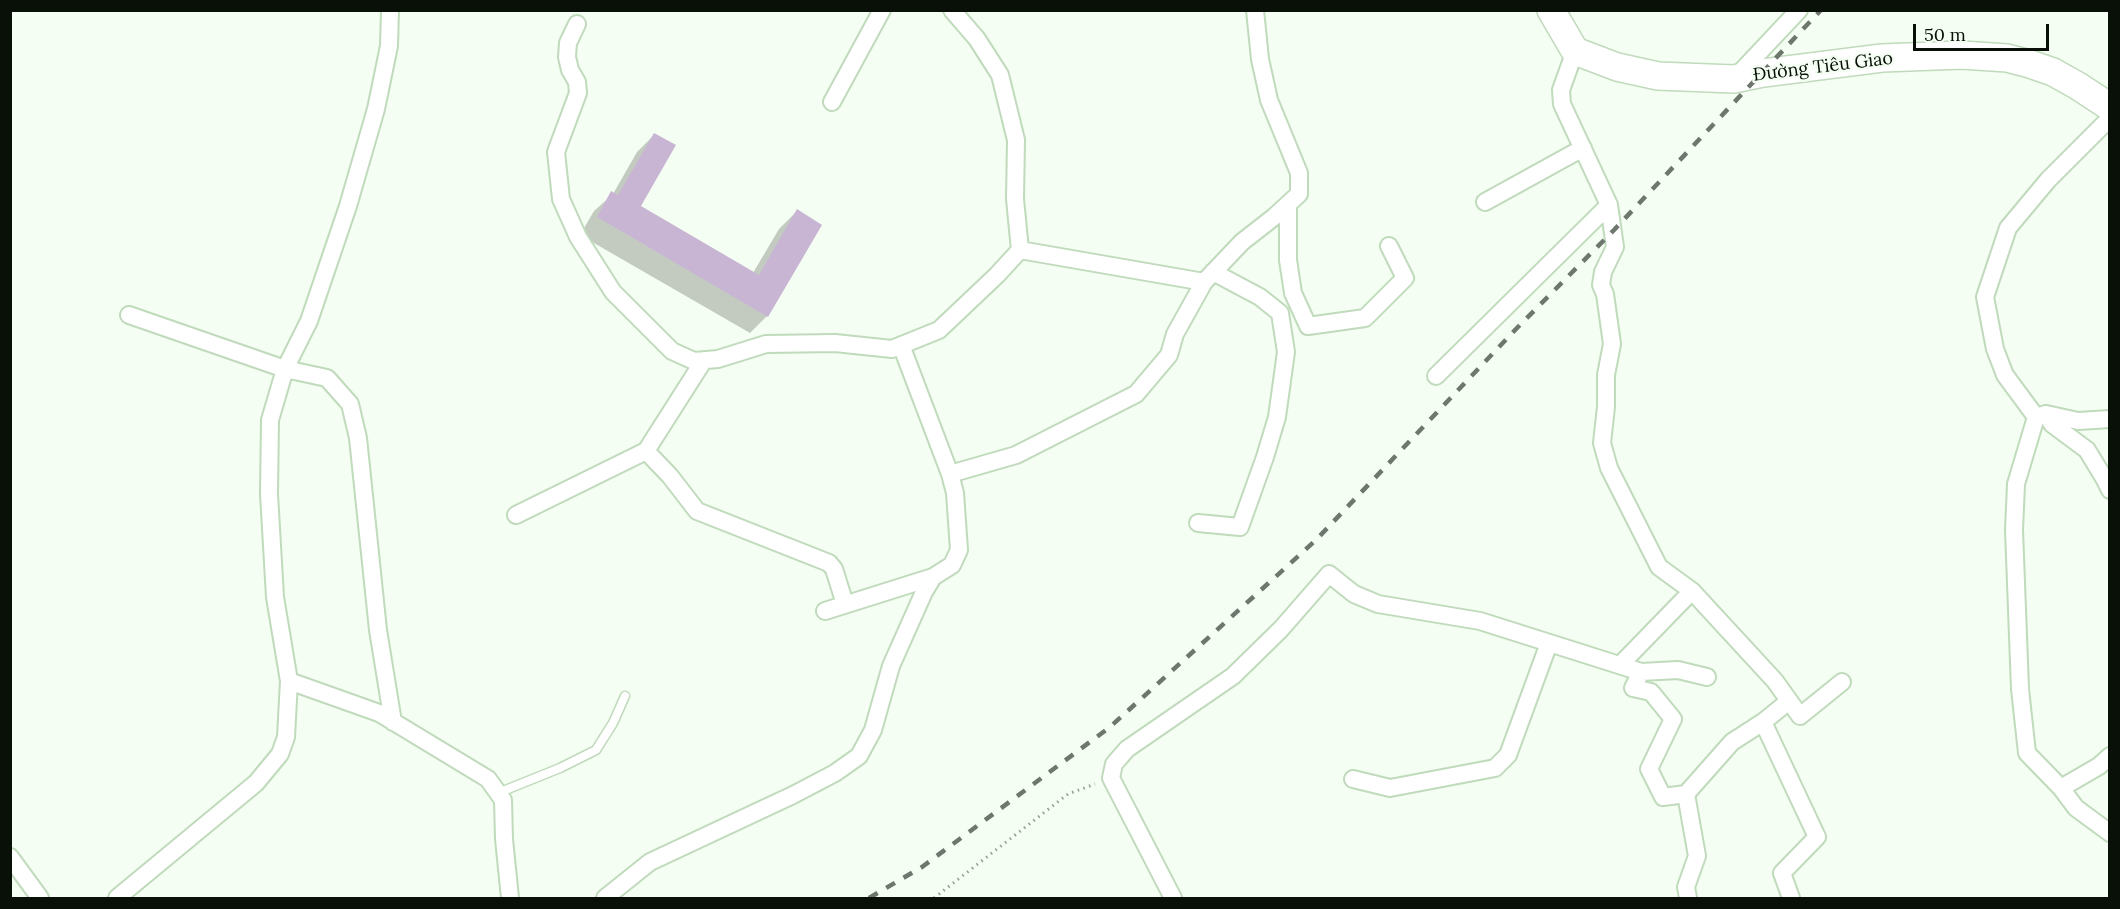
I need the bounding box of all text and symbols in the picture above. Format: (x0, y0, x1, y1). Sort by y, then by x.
scale bar (1916, 12, 2052, 50)
text: 50 m (1924, 23, 1966, 46)
street label: Đường Tiêu Giao (1752, 48, 1894, 86)

